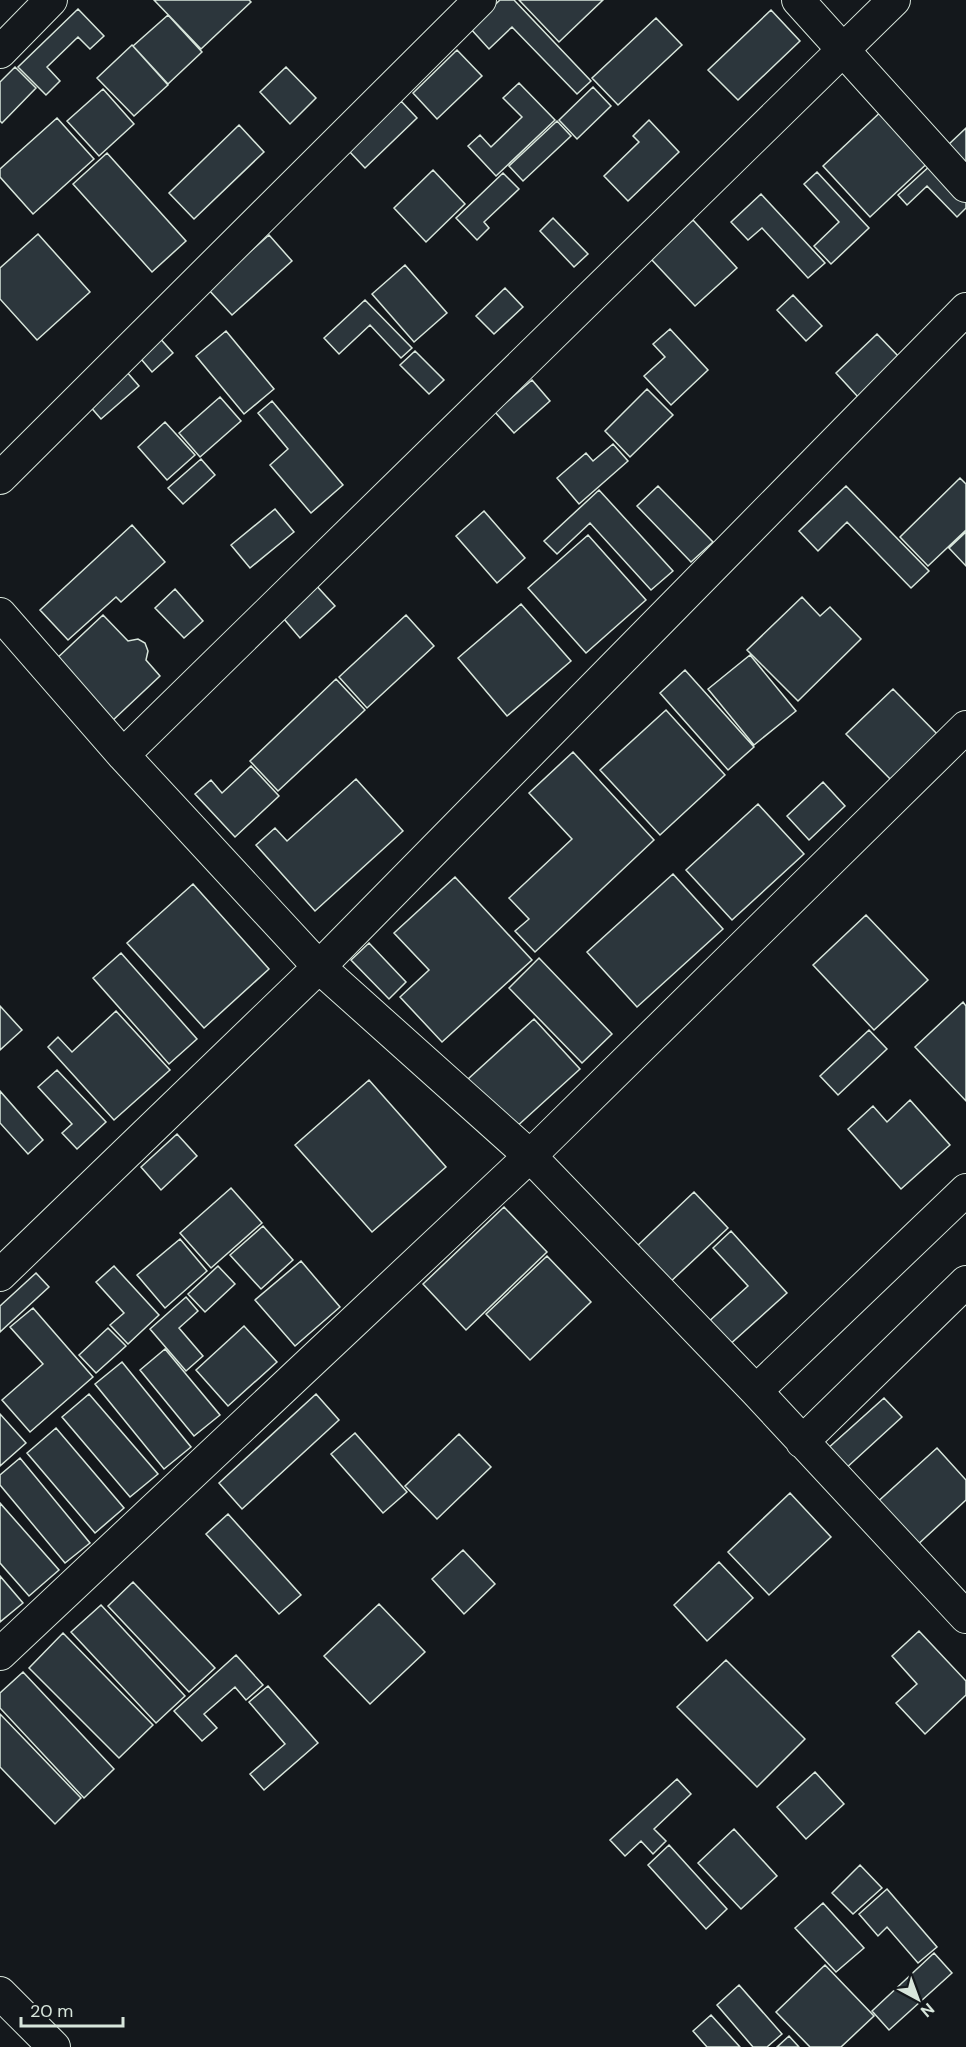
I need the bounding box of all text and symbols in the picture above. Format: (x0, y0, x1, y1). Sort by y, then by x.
north arrow (888, 1969, 948, 2029)
scale bar (21, 1990, 123, 2028)
text: N (916, 1998, 939, 2022)
text: 20 m (30, 1999, 73, 2023)

